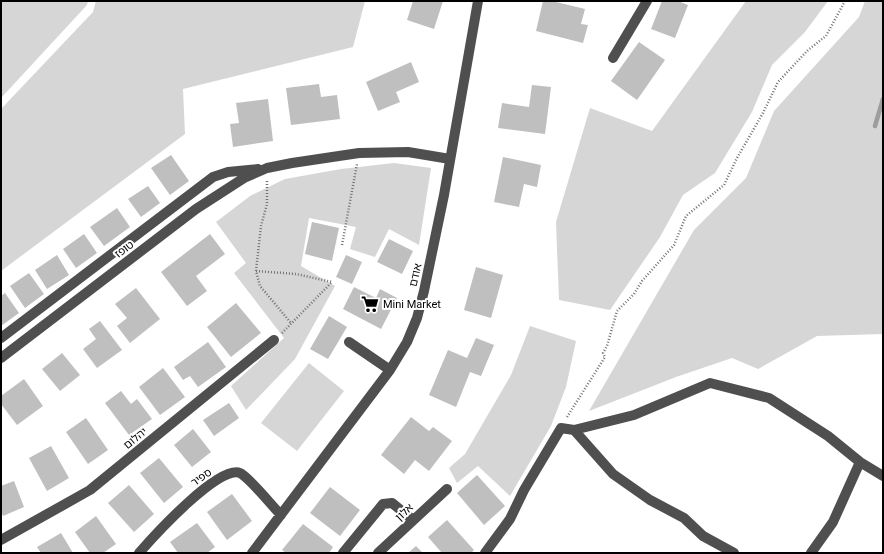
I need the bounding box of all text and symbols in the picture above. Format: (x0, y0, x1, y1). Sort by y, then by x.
street label: טופז (112, 238, 136, 261)
street label: אודם (407, 262, 424, 288)
supermarket icon: Mini Market (360, 294, 380, 314)
place label: Mini Market (383, 298, 441, 311)
street label: יהלום (121, 425, 150, 452)
street label: ספיר (188, 466, 214, 489)
street label: אלון (393, 501, 416, 524)

